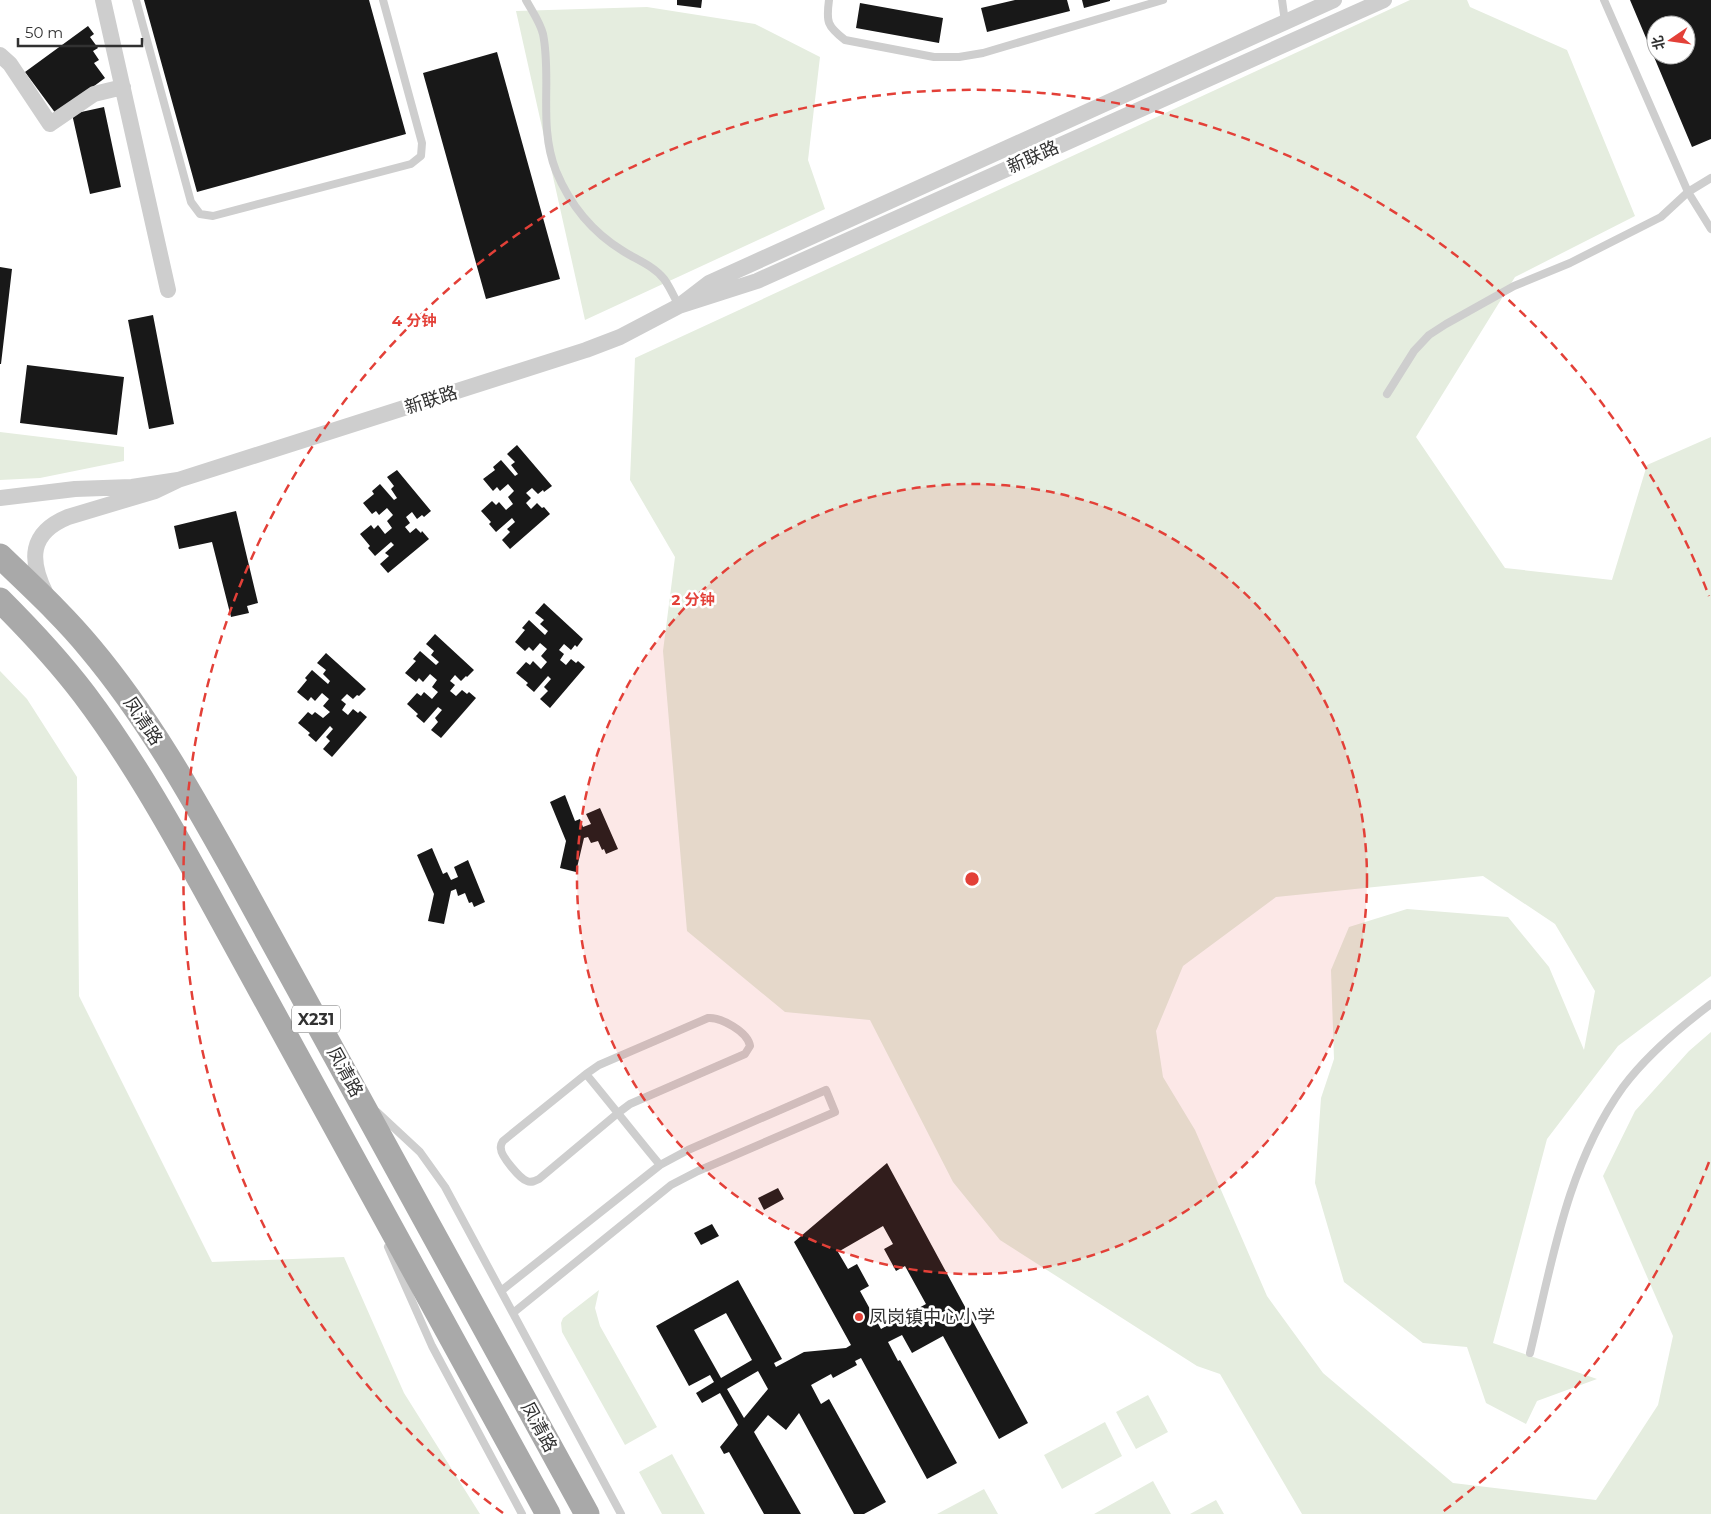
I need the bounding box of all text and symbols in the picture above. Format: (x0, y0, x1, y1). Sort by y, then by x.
scale bar (18, 15, 141, 47)
north arrow (1646, 15, 1696, 65)
text: 50 m (25, 23, 63, 42)
text: 北 (1648, 34, 1669, 52)
street label: 新联路 (1004, 136, 1062, 178)
text: 4 分钟 (392, 311, 436, 330)
street label: 新联路 (402, 381, 460, 419)
text: 2 分钟 (671, 590, 715, 609)
street label: 凤清路 (119, 692, 167, 750)
centre of rings (963, 870, 981, 888)
road number: X231 (292, 1006, 340, 1032)
street label: 凤清路 (322, 1043, 368, 1101)
place label: 凤岗镇中心小学 (869, 1306, 995, 1328)
marker: 凤岗镇中心小学 (853, 1311, 865, 1323)
street label: 凤清路 (516, 1398, 562, 1456)

